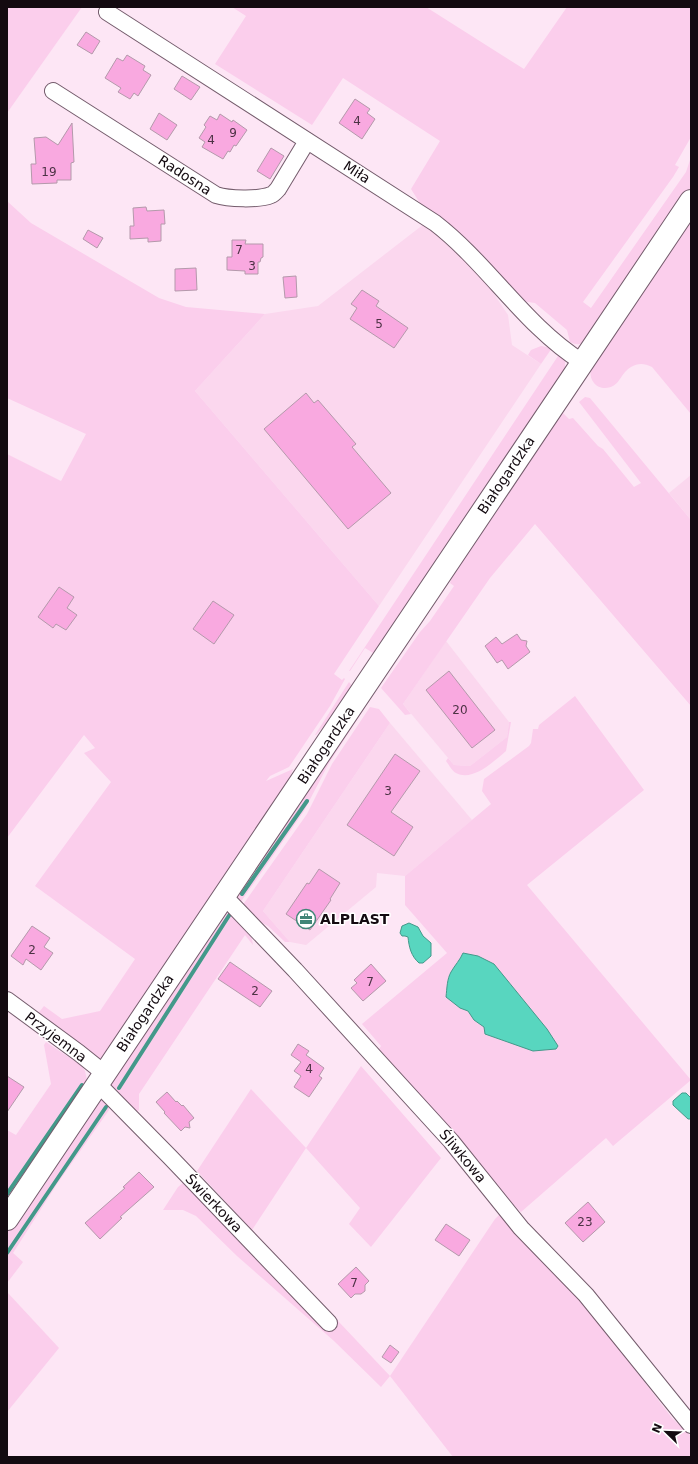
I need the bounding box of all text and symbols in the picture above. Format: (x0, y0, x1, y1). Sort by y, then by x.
house number: 4 (353, 114, 361, 128)
house number: 9 (229, 126, 237, 140)
house number: 4 (207, 133, 215, 147)
street label: Radosna (155, 152, 215, 198)
street label: Miła (341, 158, 373, 186)
house number: 19 (41, 165, 57, 179)
house number: 7 (235, 243, 243, 257)
house number: 3 (248, 259, 256, 273)
house number: 5 (375, 317, 383, 331)
street label: Białogardzka (474, 433, 538, 517)
street label: Białogardzka (294, 703, 358, 787)
house number: 20 (452, 703, 468, 717)
house number: 3 (384, 784, 392, 798)
office icon: ALPLAST (295, 908, 317, 930)
place label: ALPLAST (320, 911, 390, 927)
house number: 2 (28, 943, 36, 957)
street label: Białogardzka (113, 971, 177, 1055)
house number: 7 (366, 975, 374, 989)
house number: 2 (251, 984, 259, 998)
street label: Przyjemna (22, 1009, 90, 1065)
house number: 4 (305, 1062, 313, 1076)
street label: Śliwkowa (436, 1126, 491, 1186)
street label: Świerkowa (182, 1170, 246, 1235)
house number: 23 (577, 1215, 593, 1229)
house number: 7 (350, 1276, 358, 1290)
north arrow (646, 1412, 686, 1452)
text: N (649, 1422, 665, 1435)

